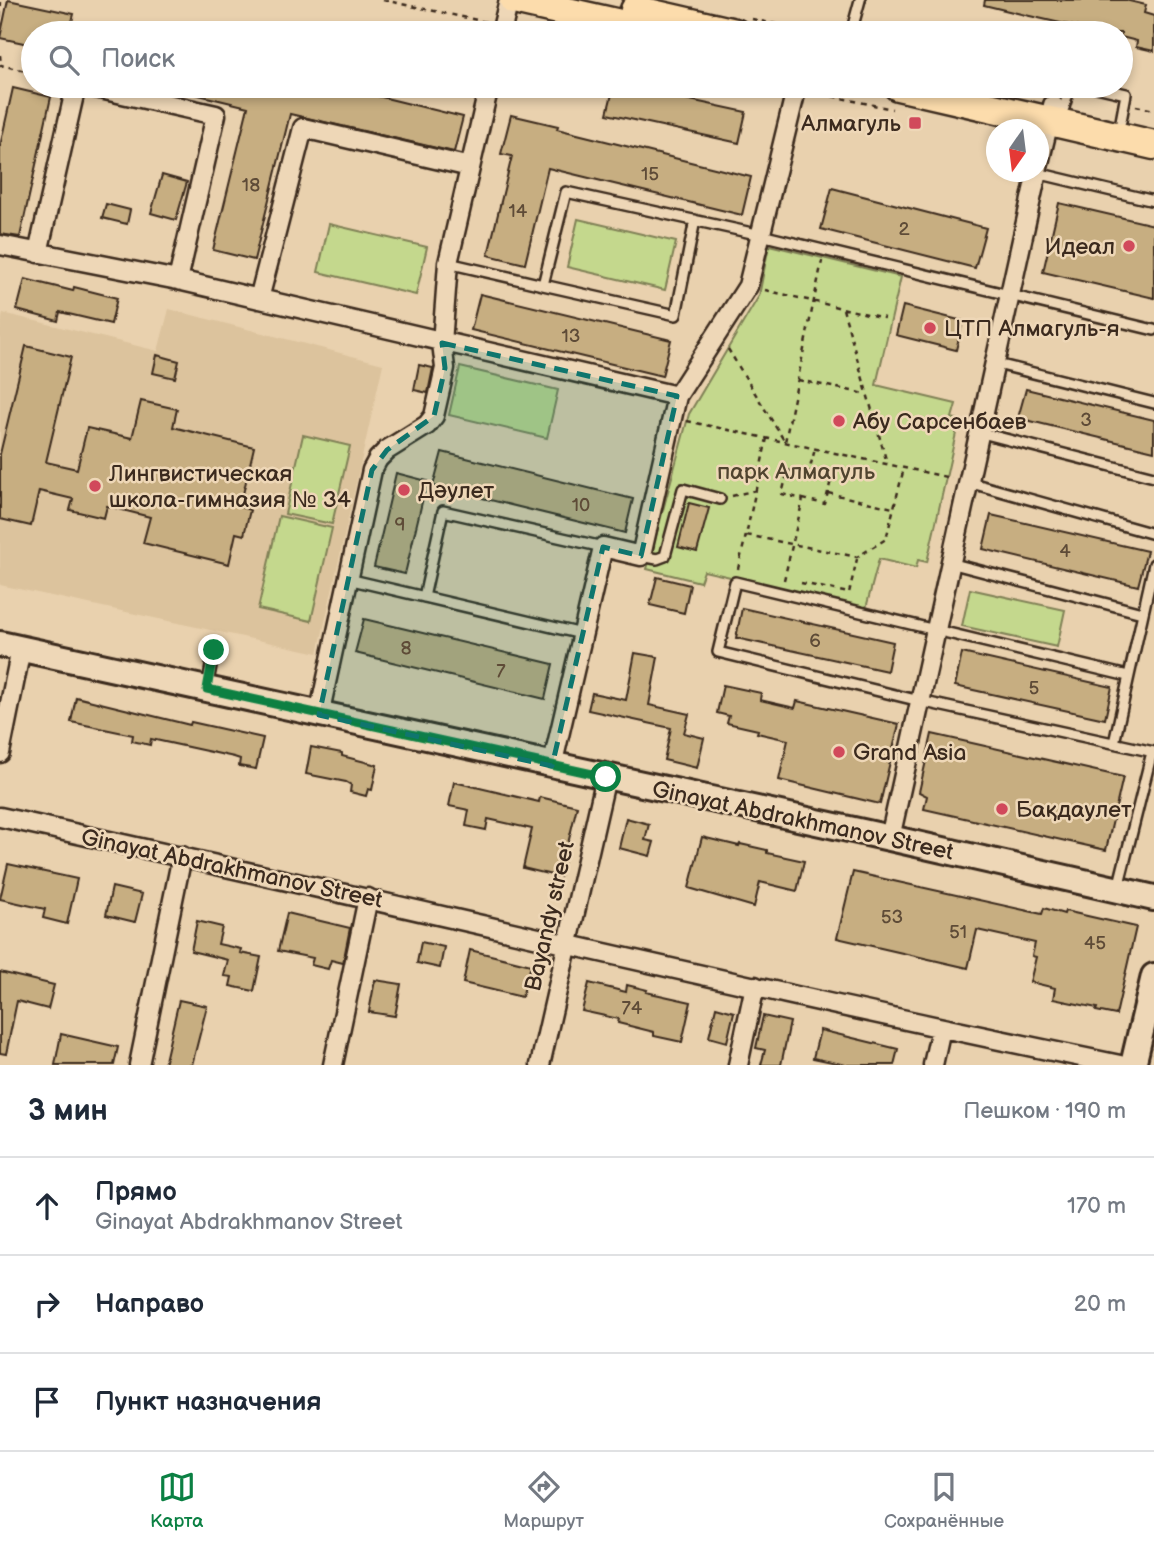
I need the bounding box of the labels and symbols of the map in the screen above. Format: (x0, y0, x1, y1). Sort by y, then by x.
place label: Алмагуль (800, 110, 901, 138)
marker: Алмагуль (907, 115, 923, 131)
north arrow (986, 119, 1049, 182)
house number: 15 (641, 163, 659, 186)
house number: 18 (242, 174, 260, 197)
house number: 14 (509, 200, 528, 223)
house number: 2 (898, 218, 910, 241)
place label: Идеал (1045, 233, 1115, 261)
marker: Идеал (1121, 238, 1137, 254)
place label: ЦТП Алмагуль-я (944, 315, 1119, 343)
marker: ЦТП Алмагуль-я (922, 320, 938, 336)
house number: 13 (561, 325, 581, 348)
place label: Абу Сарсенбаев (852, 408, 1027, 436)
house number: 3 (1080, 409, 1092, 432)
marker: Абу Сарсенбаев (831, 413, 847, 429)
park label: парк Алмагуль (717, 458, 875, 486)
place label: Лингвистическая школа-гимназия № 34 (108, 460, 351, 514)
place label: Дәулет (418, 477, 495, 505)
marker: Лингвистическая школа-гимназия № 34 (87, 478, 103, 494)
marker: Дәулет (396, 482, 412, 498)
house number: 10 (572, 494, 590, 517)
house number: 9 (395, 514, 405, 537)
house number: 4 (1059, 540, 1071, 563)
house number: 6 (809, 630, 821, 653)
route end (198, 634, 229, 665)
house number: 8 (400, 637, 412, 660)
house number: 7 (496, 660, 506, 683)
house number: 5 (1029, 677, 1040, 700)
place label: Grand Asia (853, 739, 966, 767)
marker: Grand Asia (831, 744, 847, 760)
route start (590, 761, 621, 792)
street label: Ginayat Abdrakhmanov Street (649, 775, 956, 867)
place label: Бақдаулет (1016, 796, 1132, 824)
marker: Бақдаулет (994, 801, 1010, 817)
street label: Ginayat Abdrakhmanov Street (78, 823, 385, 915)
street label: Bayandy street (519, 838, 581, 994)
house number: 53 (881, 906, 903, 929)
house number: 51 (949, 921, 967, 944)
house number: 45 (1084, 932, 1106, 955)
house number: 74 (622, 997, 643, 1020)

